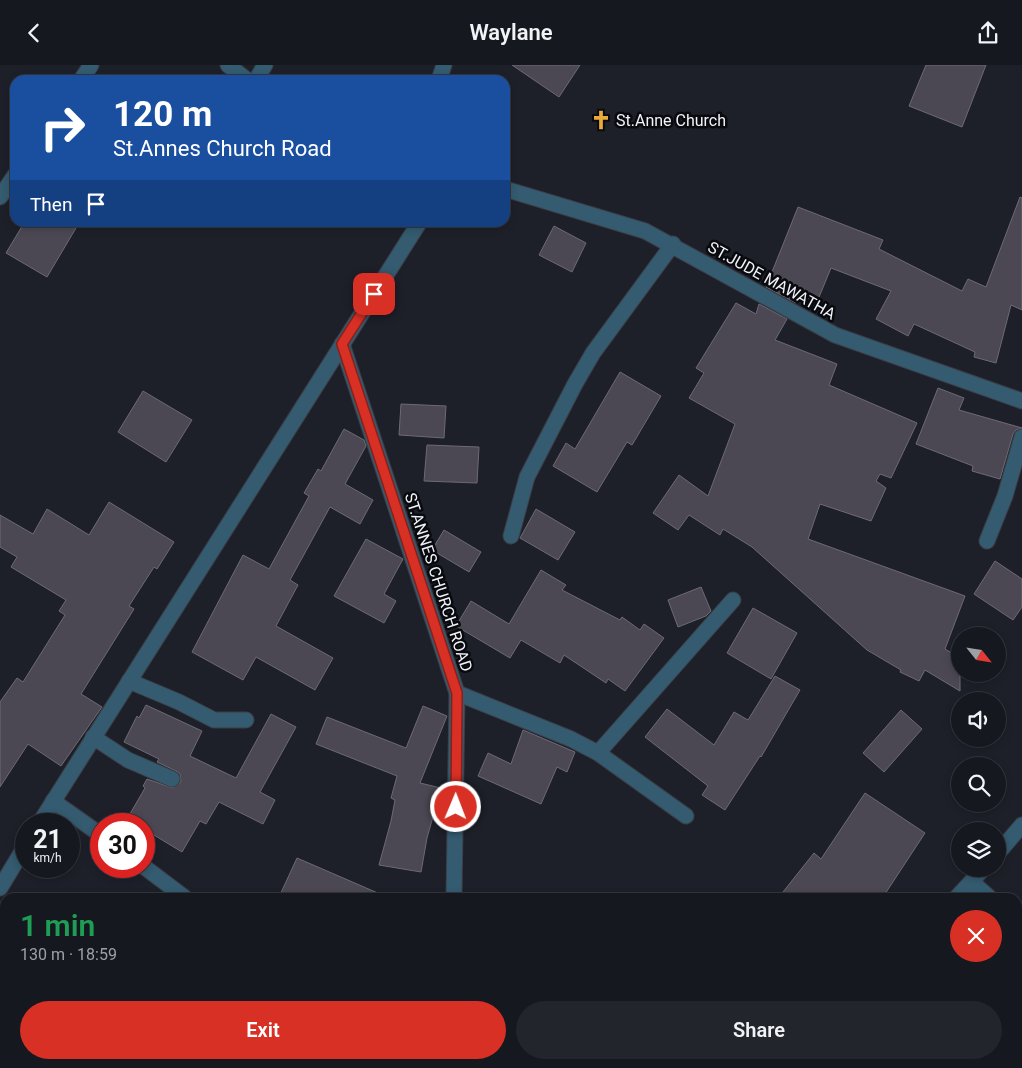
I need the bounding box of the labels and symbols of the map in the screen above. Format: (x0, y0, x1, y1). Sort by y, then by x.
church icon: St.Anne Church (590, 109, 612, 131)
place label: St.Anne Church (616, 111, 726, 130)
street label: ST.JUDE MAWATHA (705, 237, 839, 324)
pin (353, 273, 395, 315)
street label: ST.ANNES CHURCH ROAD (401, 490, 476, 674)
north arrow (951, 627, 1006, 683)
position arrow (429, 780, 481, 832)
speed limit sign: 30 (90, 813, 155, 878)

